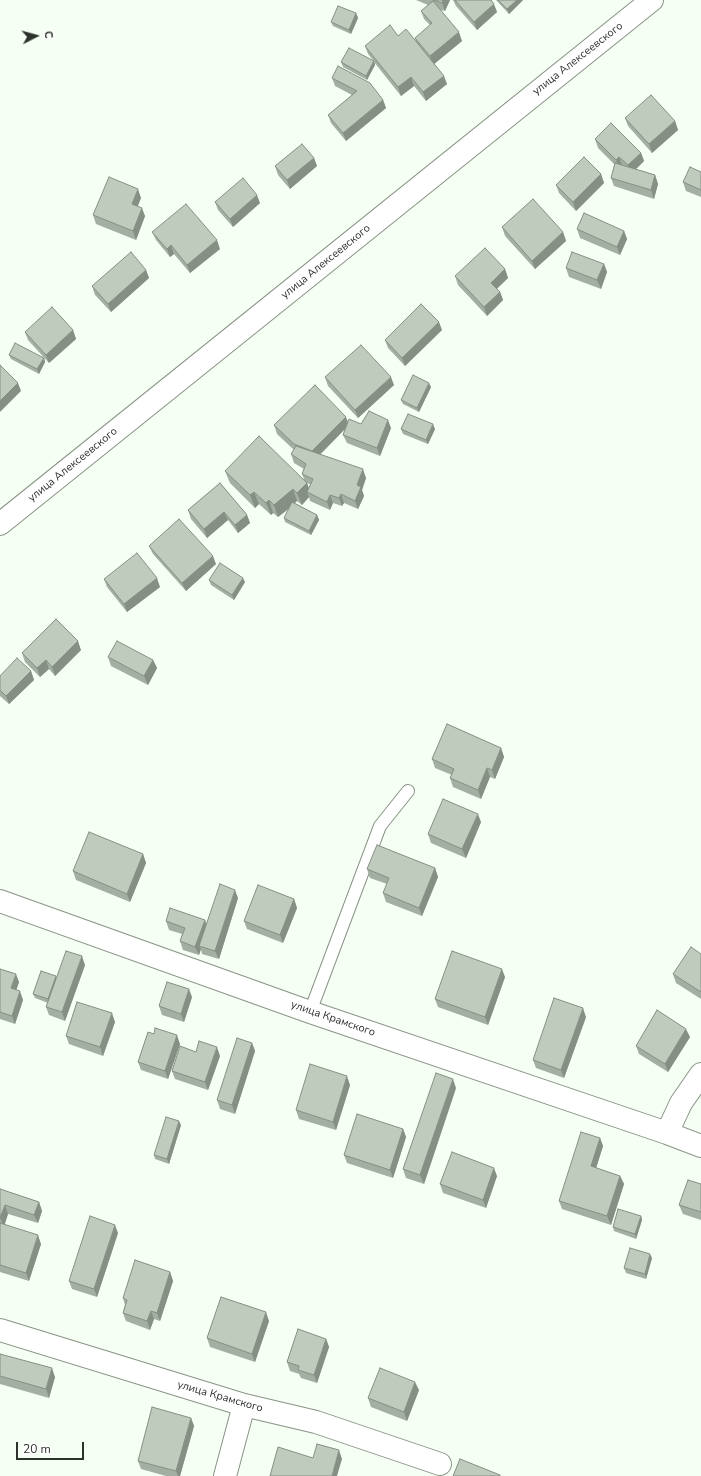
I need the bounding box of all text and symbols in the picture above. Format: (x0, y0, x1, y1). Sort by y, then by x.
north arrow (16, 16, 56, 56)
street label: улица Алексеевского (530, 20, 626, 98)
text: С (41, 30, 56, 39)
street label: улица Алексеевского (279, 222, 373, 302)
street label: улица Алексеевского (26, 425, 120, 505)
street label: улица Крамского (289, 998, 377, 1040)
street label: улица Крамского (176, 1378, 264, 1416)
scale bar (18, 1434, 86, 1460)
text: 20 m (23, 1441, 51, 1457)

